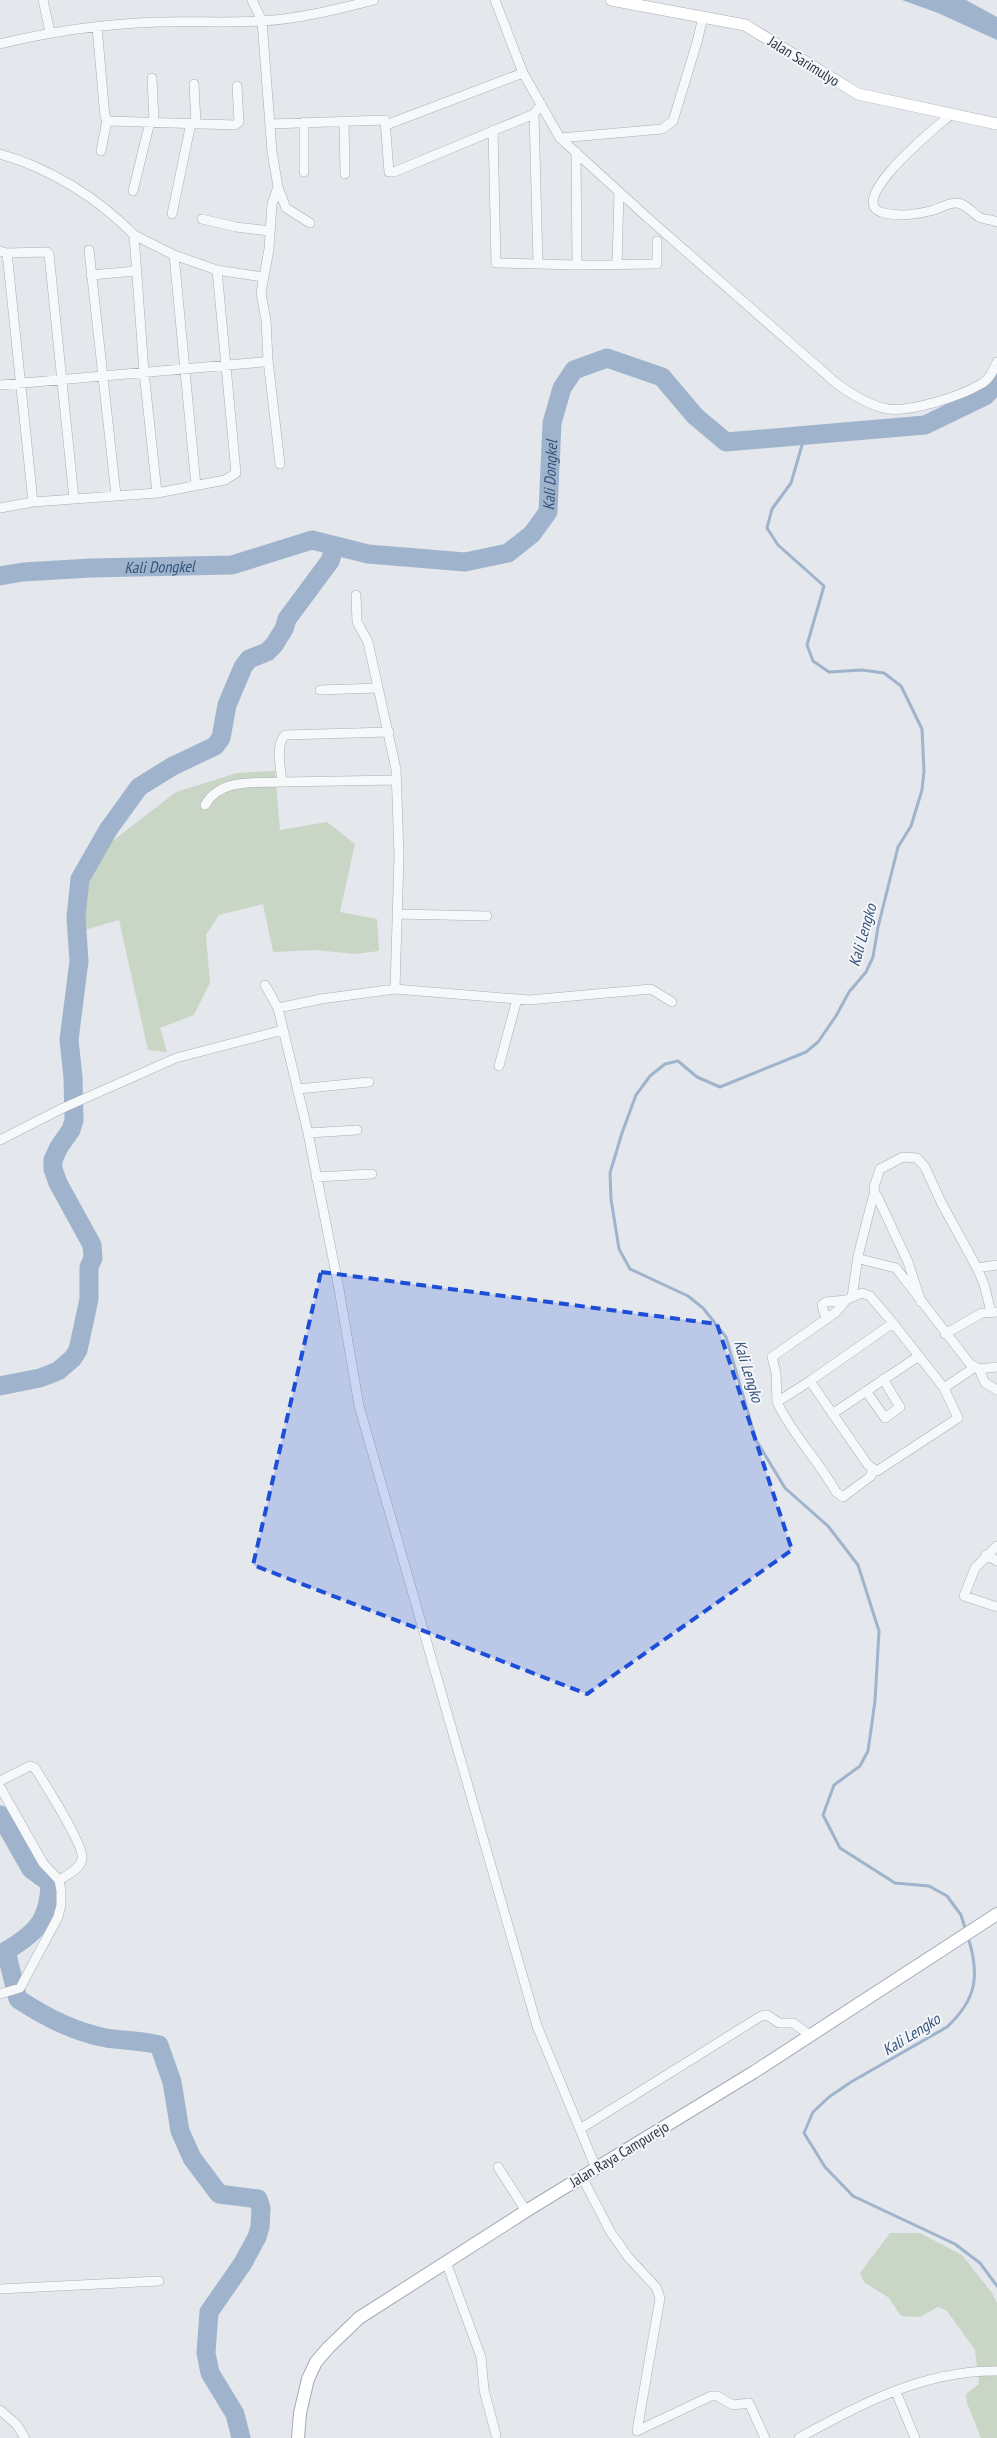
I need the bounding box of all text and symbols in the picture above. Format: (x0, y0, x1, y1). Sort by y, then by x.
street label: Jalan Sarimulyo (764, 31, 843, 90)
water label: Kali Dongkel (538, 438, 561, 511)
water label: Kali Dongkel (124, 556, 196, 577)
water label: Kali Lengko (844, 900, 881, 969)
water label: Kali Lengko (730, 1337, 768, 1406)
water label: Kali Lengko (879, 2008, 944, 2059)
street label: Jalan Raya Campurejo (565, 2117, 672, 2192)

